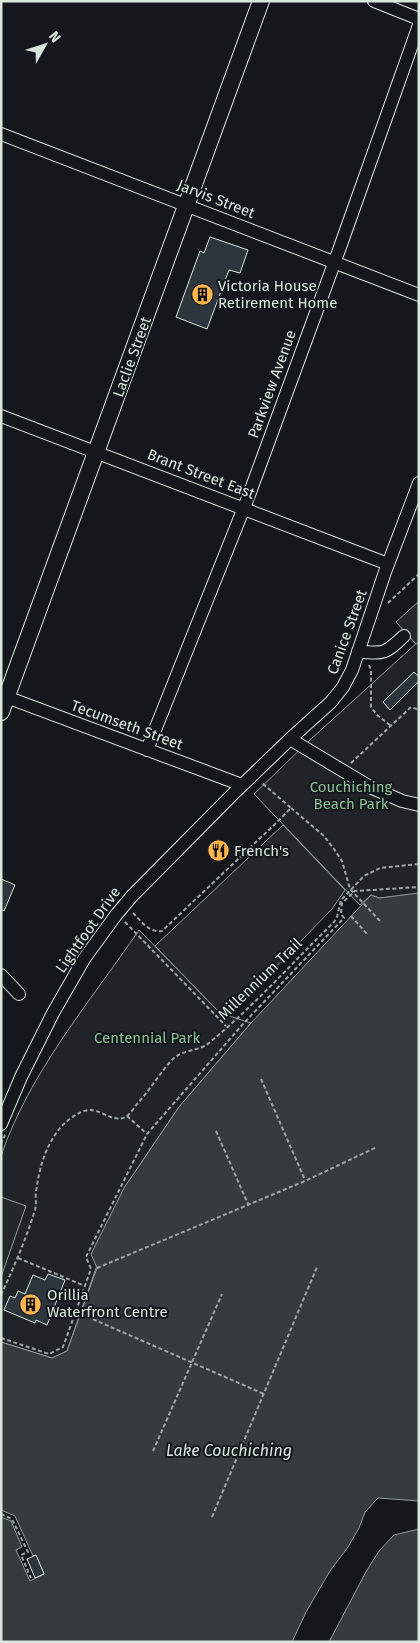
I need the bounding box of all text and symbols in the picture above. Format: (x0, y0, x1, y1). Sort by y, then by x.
north arrow (20, 20, 70, 70)
text: N (45, 28, 64, 46)
street label: Jarvis Street (175, 176, 258, 222)
place label: Victoria House Retirement Home (218, 277, 337, 312)
building icon: Victoria House Retirement Home (190, 283, 214, 307)
street label: Laclie Street (109, 314, 155, 400)
street label: Parkview Avenue (244, 327, 300, 441)
street label: Brant Street East (145, 445, 258, 503)
street label: Canice Street (323, 586, 371, 677)
street label: Tecumseth Street (69, 696, 186, 754)
park label: Couchiching Beach Park (310, 778, 392, 813)
restaurant icon: French's (206, 839, 230, 863)
place label: French's (234, 842, 289, 860)
street label: Lightfoot Drive (52, 884, 124, 976)
street label: Millennium Trail (214, 934, 306, 1024)
park label: Centennial Park (94, 1029, 200, 1047)
place label: Orillia Waterfront Centre (47, 1286, 168, 1321)
building icon: Orillia Waterfront Centre (19, 1292, 43, 1316)
water label: Lake Couchiching (166, 1441, 292, 1460)

